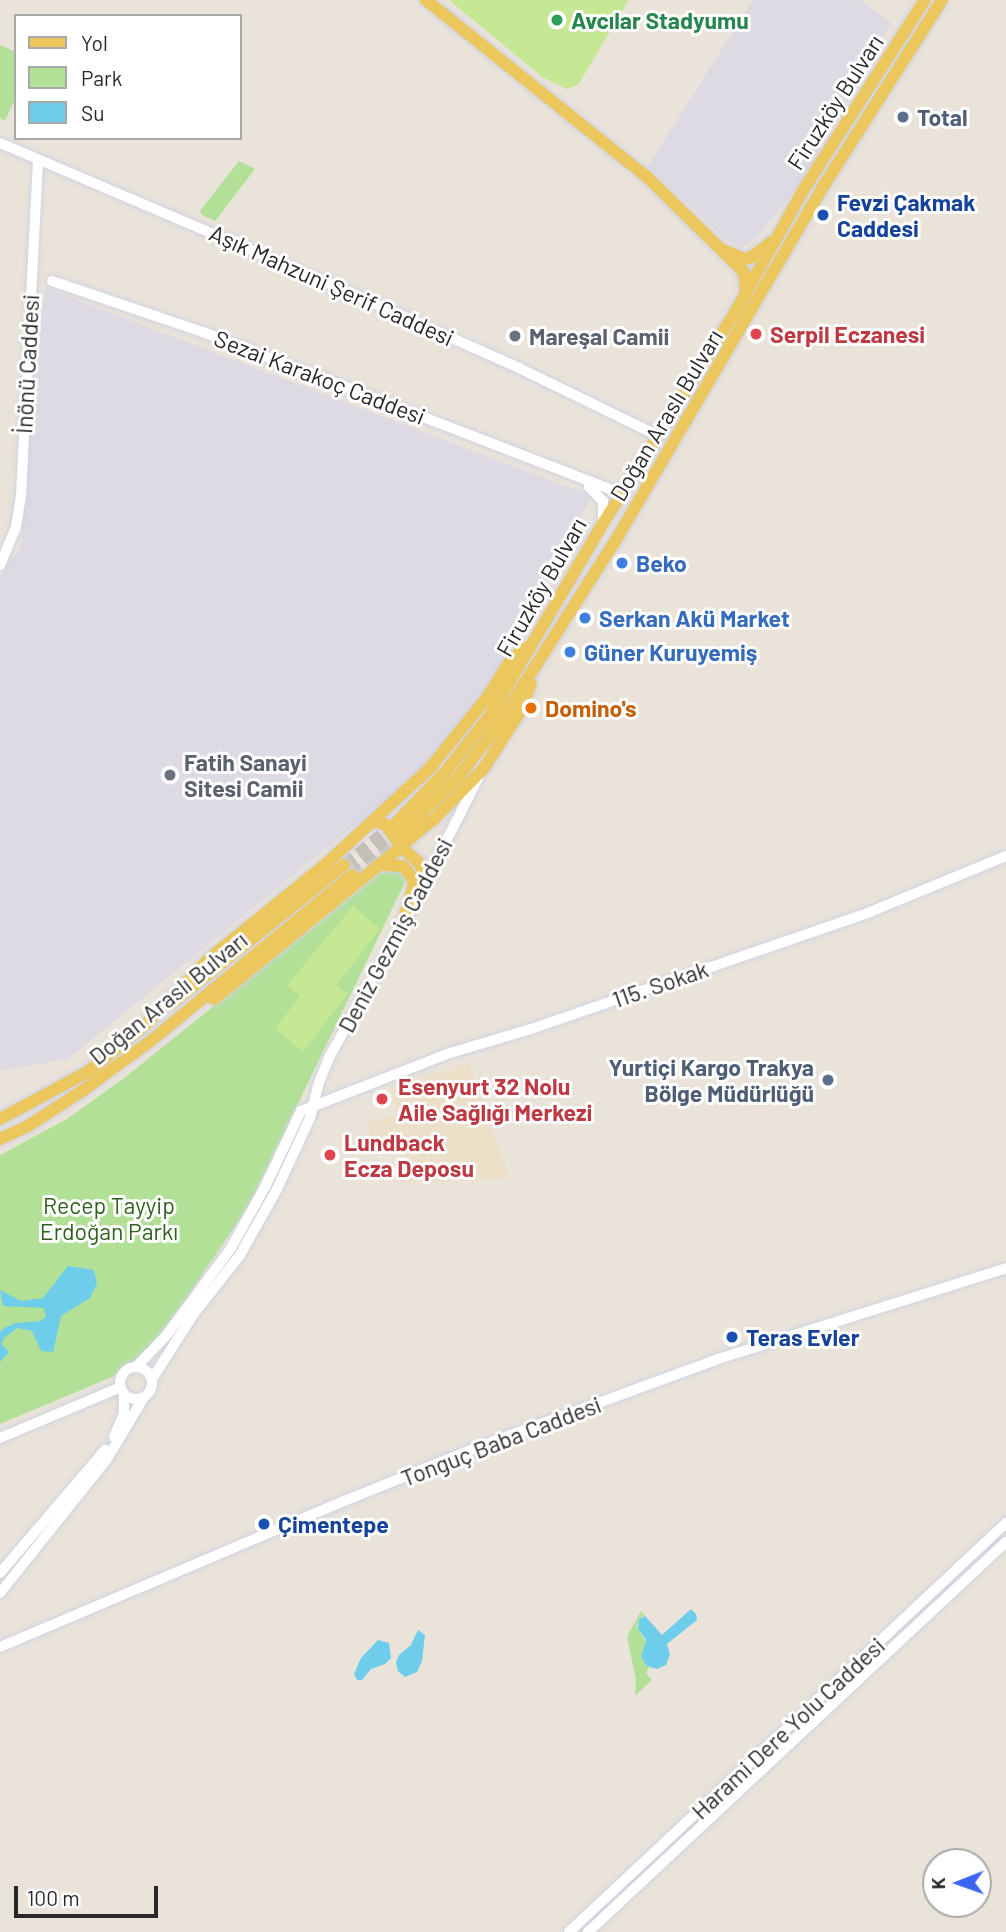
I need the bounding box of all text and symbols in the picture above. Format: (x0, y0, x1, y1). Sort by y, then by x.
place label: Avcılar Stadyumu (571, 6, 749, 34)
marker: Avcılar Stadyumu (549, 12, 565, 28)
legend (14, 14, 242, 140)
street label: Firuzköy Bulvarı (781, 29, 889, 175)
text: Yol (81, 30, 108, 55)
text: Park (81, 65, 122, 90)
text: Su (81, 100, 105, 125)
place label: Total (917, 103, 968, 131)
marker: Total (895, 109, 911, 125)
place label: Fevzi Çakmak Caddesi (837, 188, 975, 242)
marker: Fevzi Çakmak Caddesi (815, 207, 831, 223)
street label: Aşık Mahzuni Şerif Caddesi (206, 219, 458, 351)
street label: İnönü Caddesi (10, 294, 44, 434)
place label: Serpil Eczanesi (770, 320, 925, 348)
place label: Mareşal Camii (529, 322, 669, 350)
street label: Sezai Karakoç Caddesi (211, 324, 429, 430)
street label: Doğan Araslı Bulvarı (604, 324, 728, 506)
marker: Serpil Eczanesi (748, 326, 764, 342)
marker: Mareşal Camii (507, 328, 523, 344)
street label: Firuzköy Bulvarı (490, 513, 592, 661)
place label: Beko (636, 549, 687, 577)
marker: Beko (614, 555, 630, 571)
place label: Serkan Akü Market (599, 604, 790, 632)
marker: Serkan Akü Market (577, 610, 593, 626)
place label: Güner Kuruyemiş (584, 638, 757, 666)
marker: Güner Kuruyemiş (562, 644, 578, 660)
place label: Domino's (545, 694, 637, 722)
marker: Domino's (523, 700, 539, 716)
place label: Fatih Sanayi Sitesi Camii (184, 748, 307, 802)
marker: Fatih Sanayi Sitesi Camii (162, 767, 178, 783)
street label: Deniz Gezmiş Caddesi (332, 833, 458, 1037)
street label: Doğan Araslı Bulvarı (84, 926, 252, 1070)
street label: 115. Sokak (608, 955, 712, 1013)
place label: Yurtiçi Kargo Trakya Bölge Müdürlüğü (609, 1053, 814, 1107)
place label: Esenyurt 32 Nolu Aile Sağlığı Merkezi (398, 1072, 592, 1126)
marker: Yurtiçi Kargo Trakya Bölge Müdürlüğü (820, 1072, 836, 1088)
marker: Esenyurt 32 Nolu Aile Sağlığı Merkezi (372, 1089, 392, 1109)
place label: Lundback Ecza Deposu (344, 1128, 474, 1182)
marker: Lundback Ecza Deposu (322, 1147, 338, 1163)
park label: Recep Tayyip Erdoğan Parkı (40, 1191, 178, 1245)
place label: Teras Evler (746, 1323, 859, 1351)
marker: Teras Evler (724, 1329, 740, 1345)
street label: Tonguç Baba Caddesi (397, 1390, 605, 1492)
place label: Çimentepe (278, 1510, 389, 1538)
marker: Çimentepe (256, 1516, 272, 1532)
street label: Harami Dere Yolu Caddesi (686, 1631, 890, 1825)
north arrow (922, 1848, 992, 1918)
scale bar (18, 1872, 161, 1916)
text: K (926, 1877, 949, 1889)
text: 100 m (27, 1885, 80, 1910)

